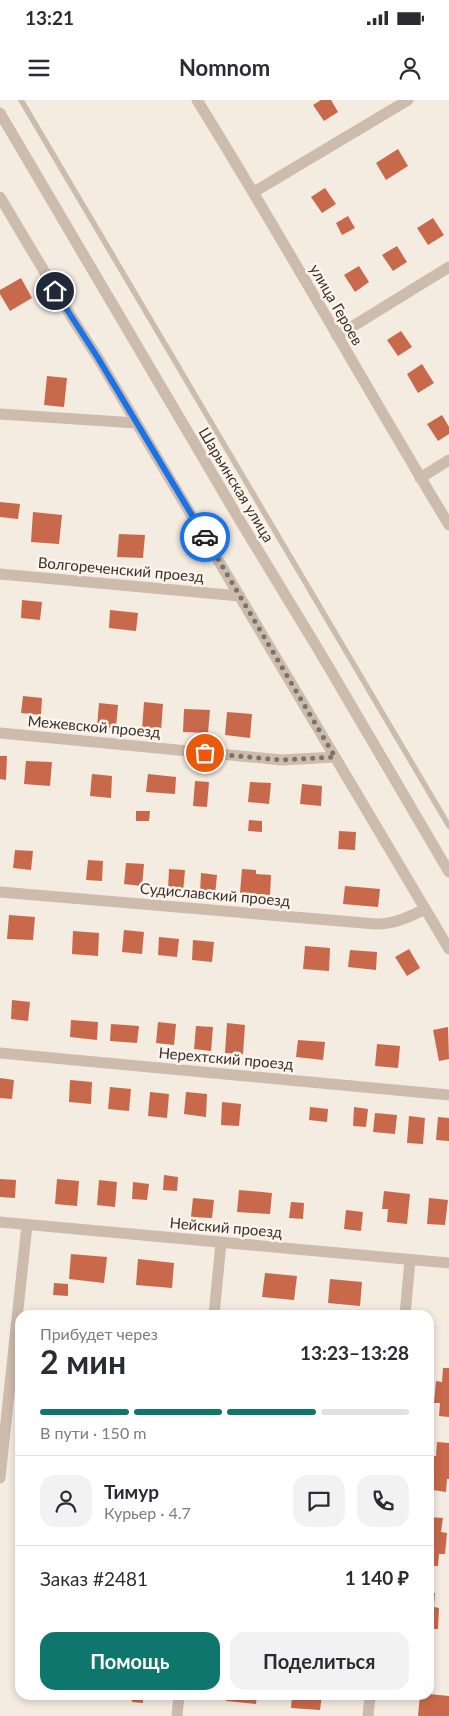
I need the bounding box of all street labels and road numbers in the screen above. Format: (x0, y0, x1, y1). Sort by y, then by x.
street label: улица Героев (306, 261, 367, 348)
street label: Шарьинская улица (196, 424, 278, 545)
street label: Волгореченский проезд (37, 553, 205, 585)
street label: Межевской проезд (27, 711, 161, 741)
street label: Судиславский проезд (139, 878, 291, 910)
street label: Нерехтский проезд (158, 1043, 294, 1073)
street label: Нейский проезд (169, 1213, 283, 1241)

